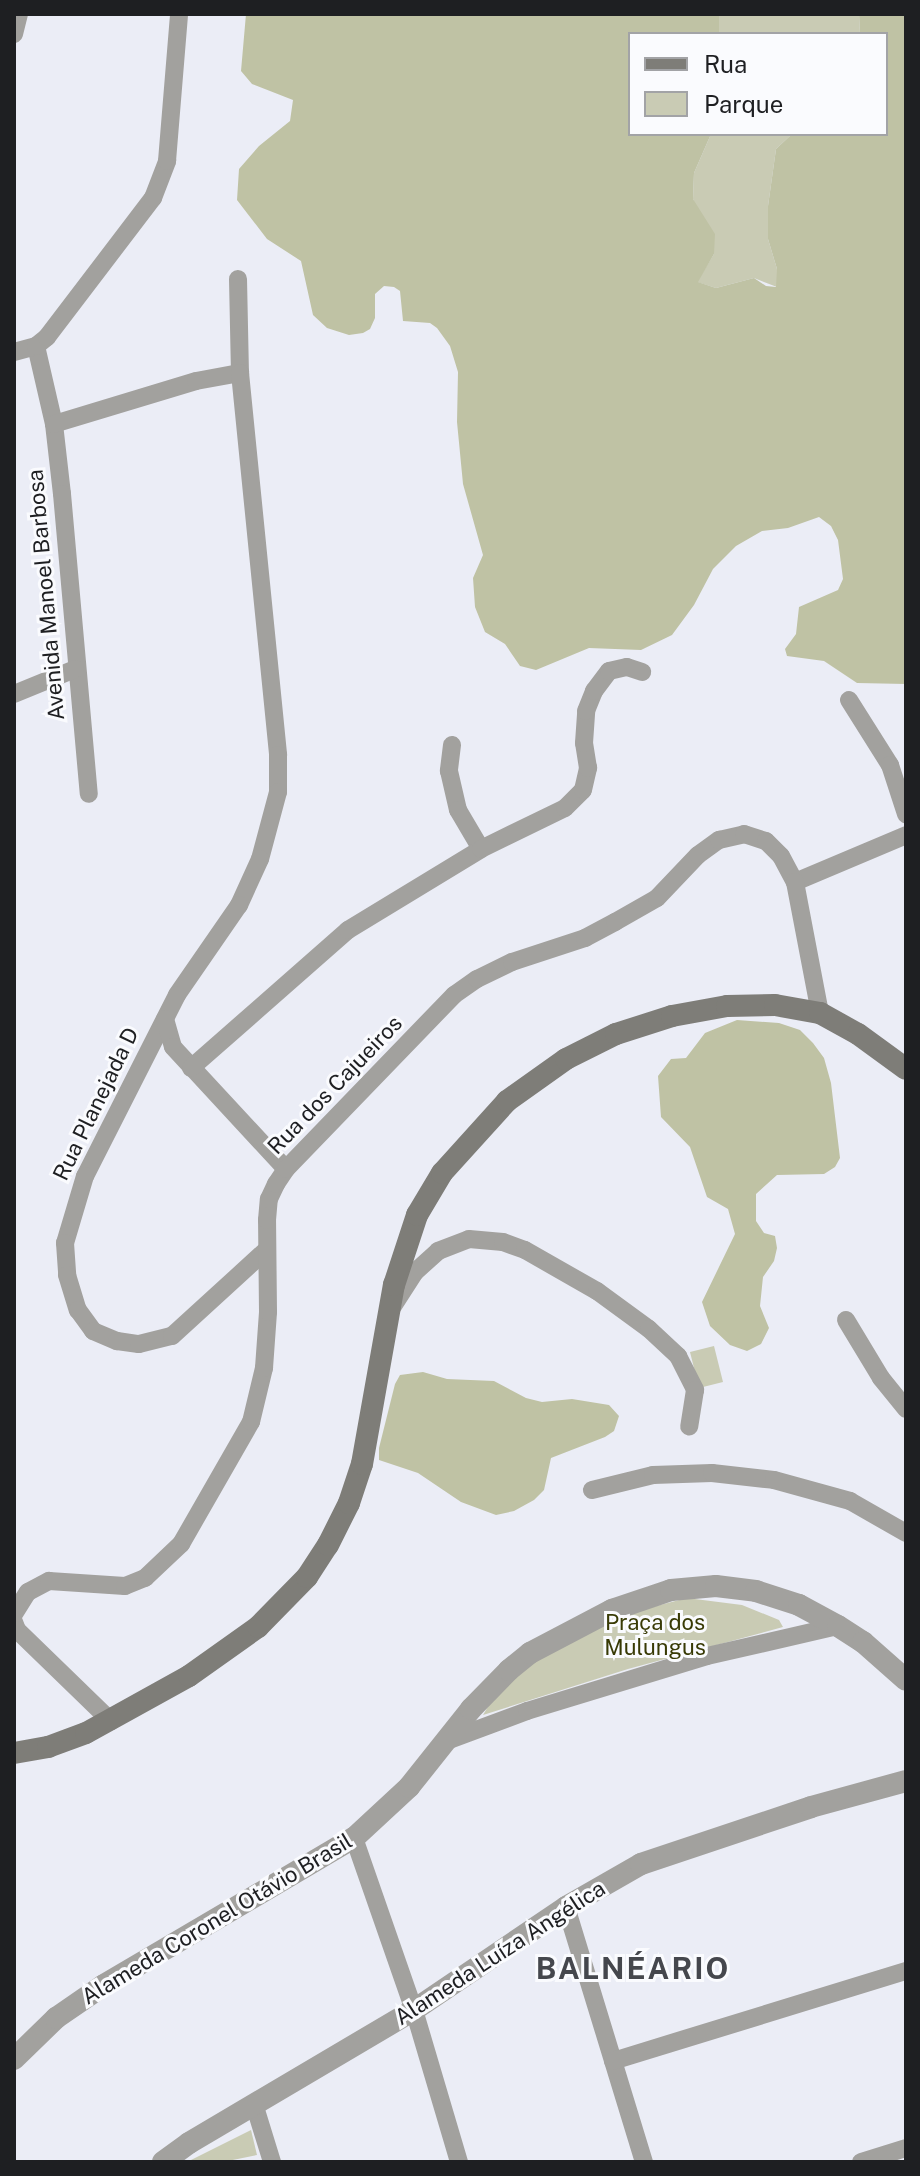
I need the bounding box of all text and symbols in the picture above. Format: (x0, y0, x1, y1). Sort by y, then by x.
legend (628, 32, 888, 136)
text: Rua (704, 50, 747, 78)
text: Parque (704, 90, 783, 118)
street label: Avenida Manoel Barbosa (22, 468, 70, 722)
street label: Rua dos Cajueiros (262, 1010, 408, 1160)
street label: Rua Planejada D (48, 1023, 144, 1185)
park label: Praça dos Mulungus (604, 1609, 706, 1660)
street label: Alameda Coronel Otávio Brasil (77, 1828, 357, 2010)
street label: Alameda Luíza Angélica (390, 1875, 610, 2031)
district label: BALNÉARIO (536, 1950, 730, 1986)

